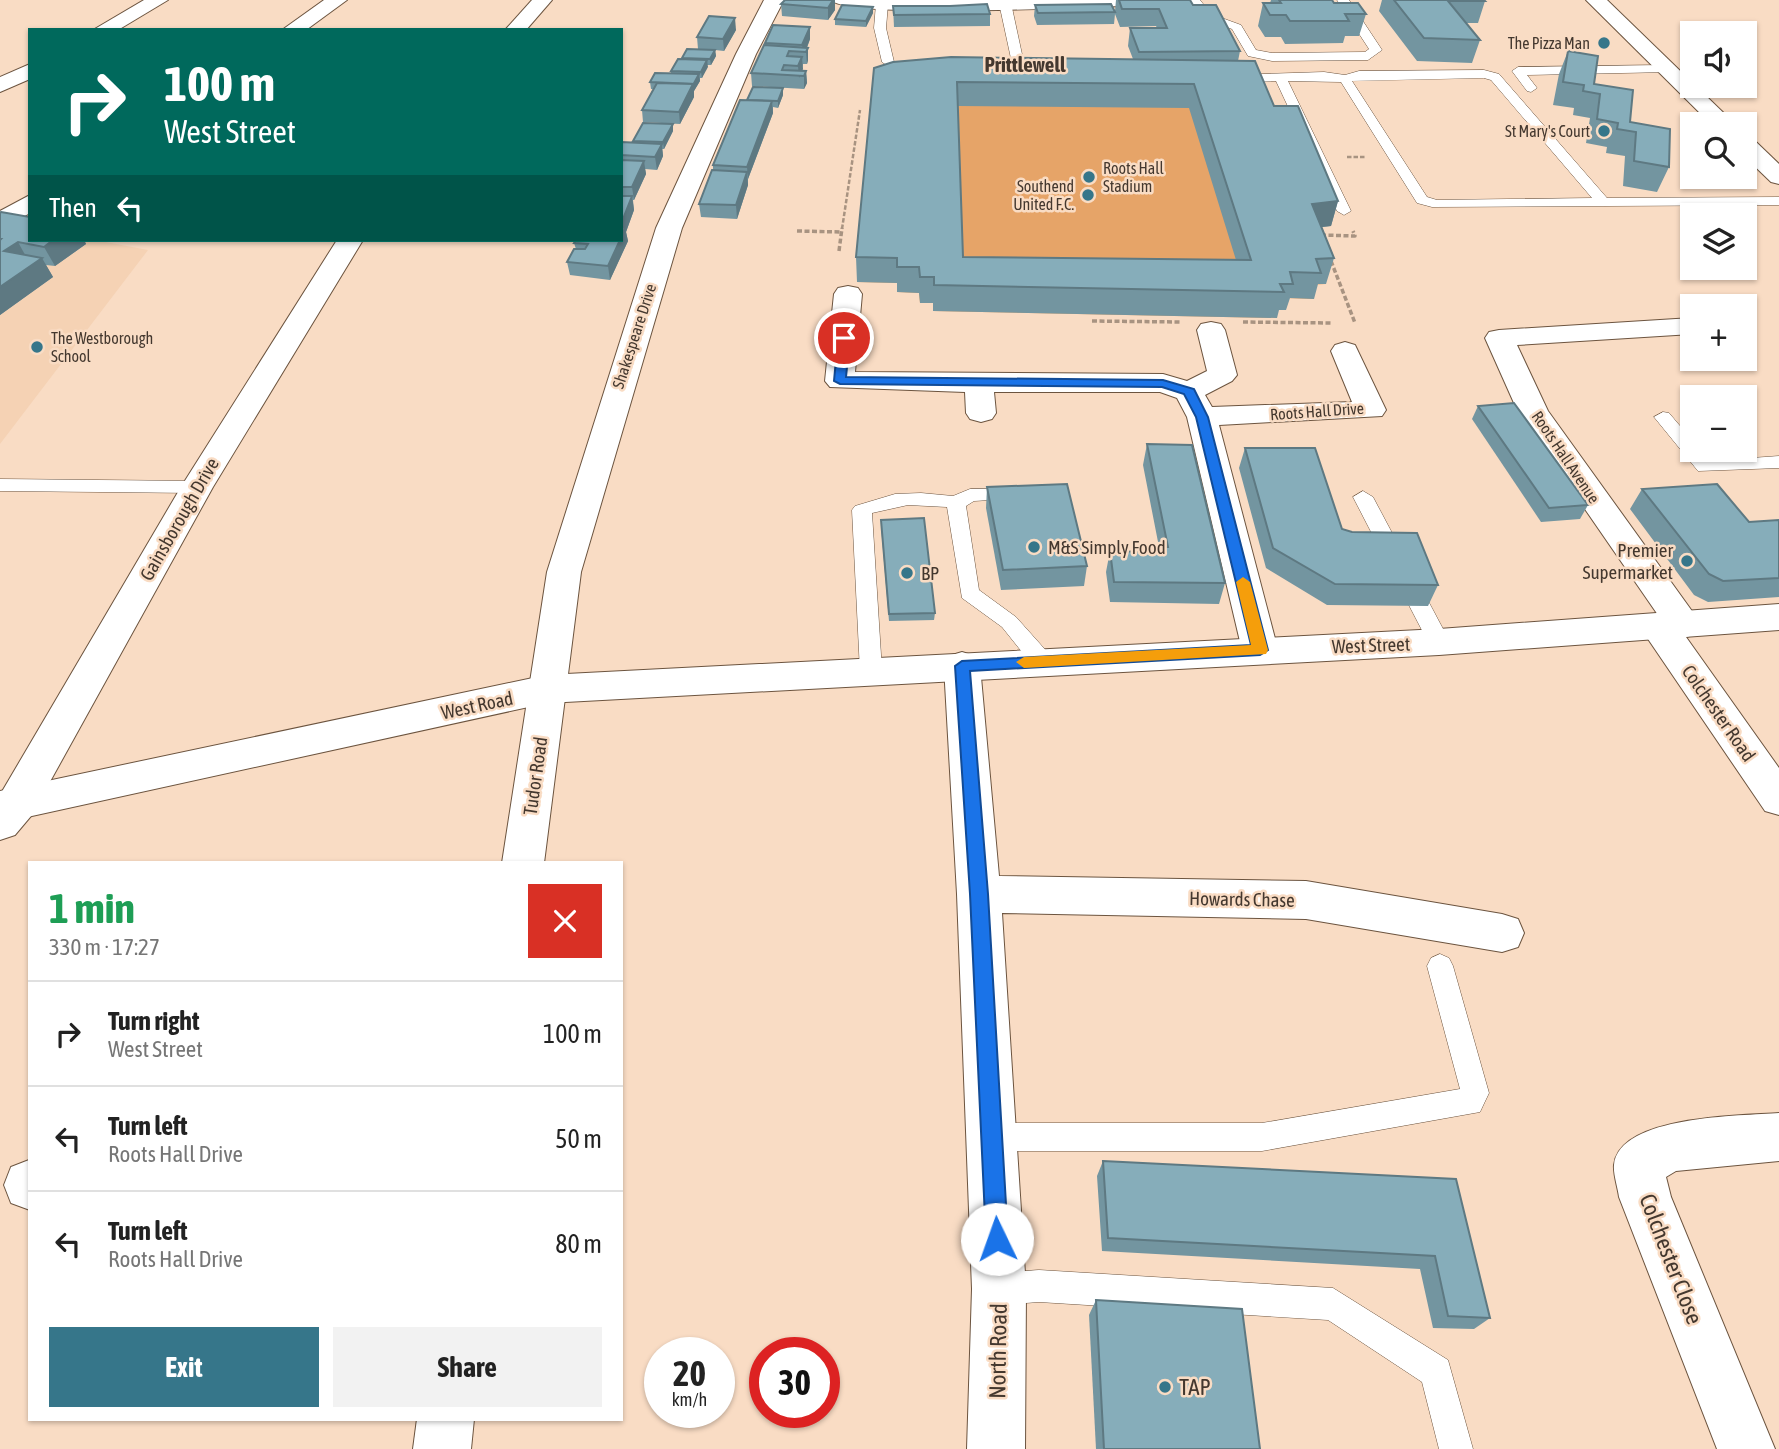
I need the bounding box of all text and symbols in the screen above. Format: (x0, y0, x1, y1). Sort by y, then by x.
map controls (1680, 21, 1757, 462)
button: sound (1680, 21, 1757, 98)
place label: The Pizza Man (1508, 34, 1590, 52)
marker: The Pizza Man (1596, 35, 1612, 51)
district label: Prittlewell (984, 52, 1066, 76)
text: 100 m (164, 55, 275, 111)
icon: right (49, 56, 140, 147)
button: search (1680, 112, 1757, 189)
text: West Street (164, 113, 296, 150)
place label: St Mary's Court (1505, 122, 1590, 141)
marker: St Mary's Court (1596, 123, 1612, 139)
place label: Roots Hall Stadium (1103, 159, 1164, 195)
marker: Roots Hall Stadium (1081, 169, 1097, 185)
place label: Southend United F.C. (1013, 177, 1074, 213)
marker: Southend United F.C. (1080, 187, 1096, 203)
icon: left (111, 189, 149, 227)
text: Then (49, 193, 97, 223)
button: layers (1680, 203, 1757, 280)
street label: Shakespeare Drive (609, 281, 660, 391)
button: + (1680, 294, 1757, 371)
pin (814, 308, 874, 368)
icon: arrive (825, 319, 863, 357)
place label: The Westborough School (51, 329, 153, 365)
marker: The Westborough School (29, 339, 45, 355)
button: − (1680, 385, 1757, 462)
street label: Roots Hall Drive (1270, 399, 1364, 423)
street label: Roots Hall Avenue (1529, 408, 1603, 506)
street label: Gainsborough Drive (135, 454, 223, 584)
place label: M&S Simply Food (1048, 536, 1166, 558)
marker: M&S Simply Food (1026, 539, 1042, 555)
place label: Premier Supermarket (1582, 539, 1673, 583)
marker: Premier Supermarket (1679, 553, 1695, 569)
place label: BP (921, 562, 939, 584)
marker: BP (899, 565, 915, 581)
street label: West Street (1331, 633, 1411, 657)
street label: Colchester Road (1678, 661, 1760, 765)
street label: West Road (439, 687, 515, 723)
street label: Tudor Road (519, 735, 551, 817)
text: 1 min (49, 884, 135, 932)
button: close (528, 884, 602, 958)
street label: Howards Chase (1189, 887, 1295, 911)
text: 330 m · 17:27 (49, 934, 160, 960)
text: Turn right (108, 1006, 199, 1036)
icon: right (49, 1015, 87, 1053)
text: 100 m (543, 1019, 602, 1049)
text: West Street (108, 1036, 203, 1062)
text: Turn left (108, 1111, 188, 1141)
icon: left (49, 1120, 87, 1158)
text: 50 m (555, 1124, 602, 1154)
text: Roots Hall Drive (108, 1141, 243, 1167)
street label: Colchester Close (1634, 1190, 1708, 1328)
position arrow (960, 1202, 1034, 1276)
text: Turn left (108, 1216, 188, 1246)
icon: left (49, 1225, 87, 1263)
text: 80 m (555, 1229, 602, 1259)
text: Roots Hall Drive (108, 1246, 243, 1272)
street label: North Road (984, 1303, 1012, 1399)
button: Exit (49, 1327, 319, 1407)
button: Share (333, 1327, 602, 1407)
speed limit sign: 30 (749, 1337, 840, 1428)
text: 20 (673, 1353, 706, 1393)
place label: TAP (1179, 1374, 1211, 1400)
marker: TAP (1157, 1379, 1173, 1395)
text: km/h (672, 1389, 707, 1410)

